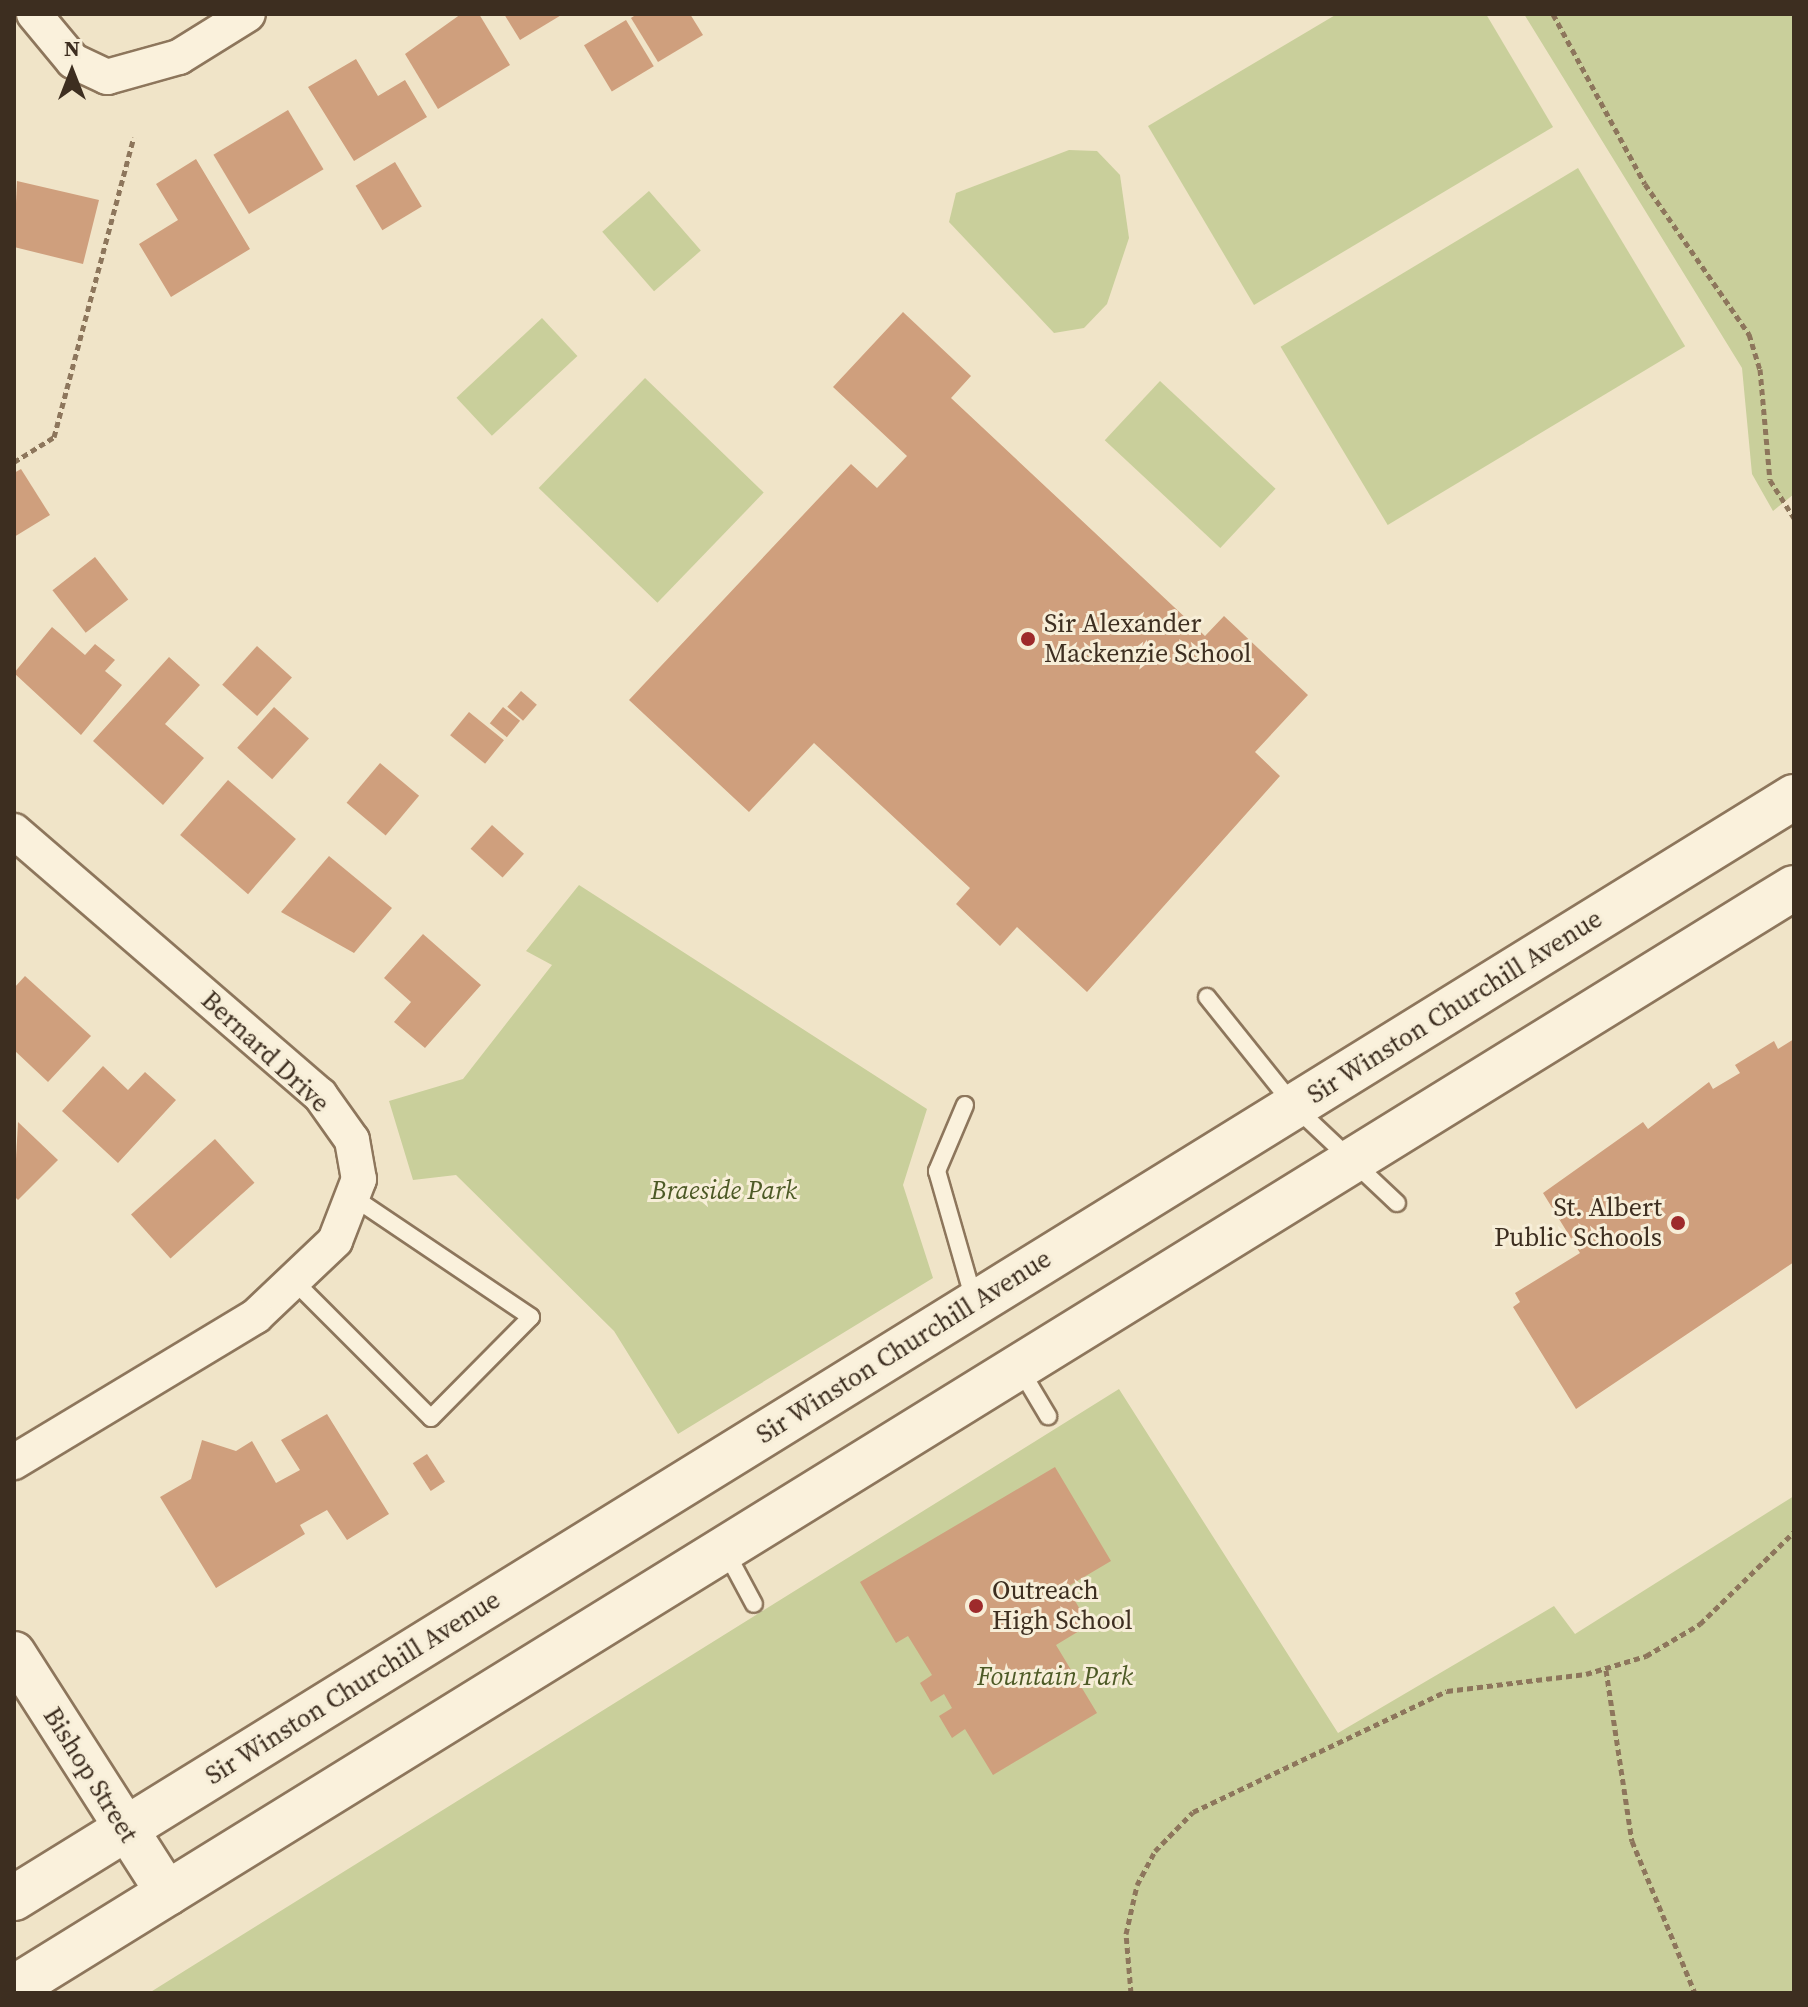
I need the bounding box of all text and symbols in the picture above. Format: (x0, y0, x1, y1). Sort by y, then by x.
north arrow (32, 32, 112, 112)
text: N (64, 33, 80, 63)
place label: Sir Alexander Mackenzie School (1044, 608, 1252, 670)
marker: Sir Alexander Mackenzie School (1019, 630, 1037, 648)
street label: Sir Winston Churchill Avenue (1302, 903, 1608, 1111)
street label: Bernard Drive (195, 985, 335, 1119)
park label: Braeside Park (651, 1175, 797, 1207)
place label: St. Albert Public Schools (1494, 1192, 1662, 1254)
marker: St. Albert Public Schools (1669, 1214, 1687, 1232)
street label: Sir Winston Churchill Avenue (751, 1243, 1057, 1451)
place label: Outreach High School (992, 1575, 1133, 1636)
street label: Sir Winston Churchill Avenue (200, 1584, 506, 1792)
marker: Outreach High School (967, 1597, 985, 1615)
park label: Fountain Park (977, 1661, 1133, 1693)
street label: Bishop Street (36, 1702, 144, 1848)

